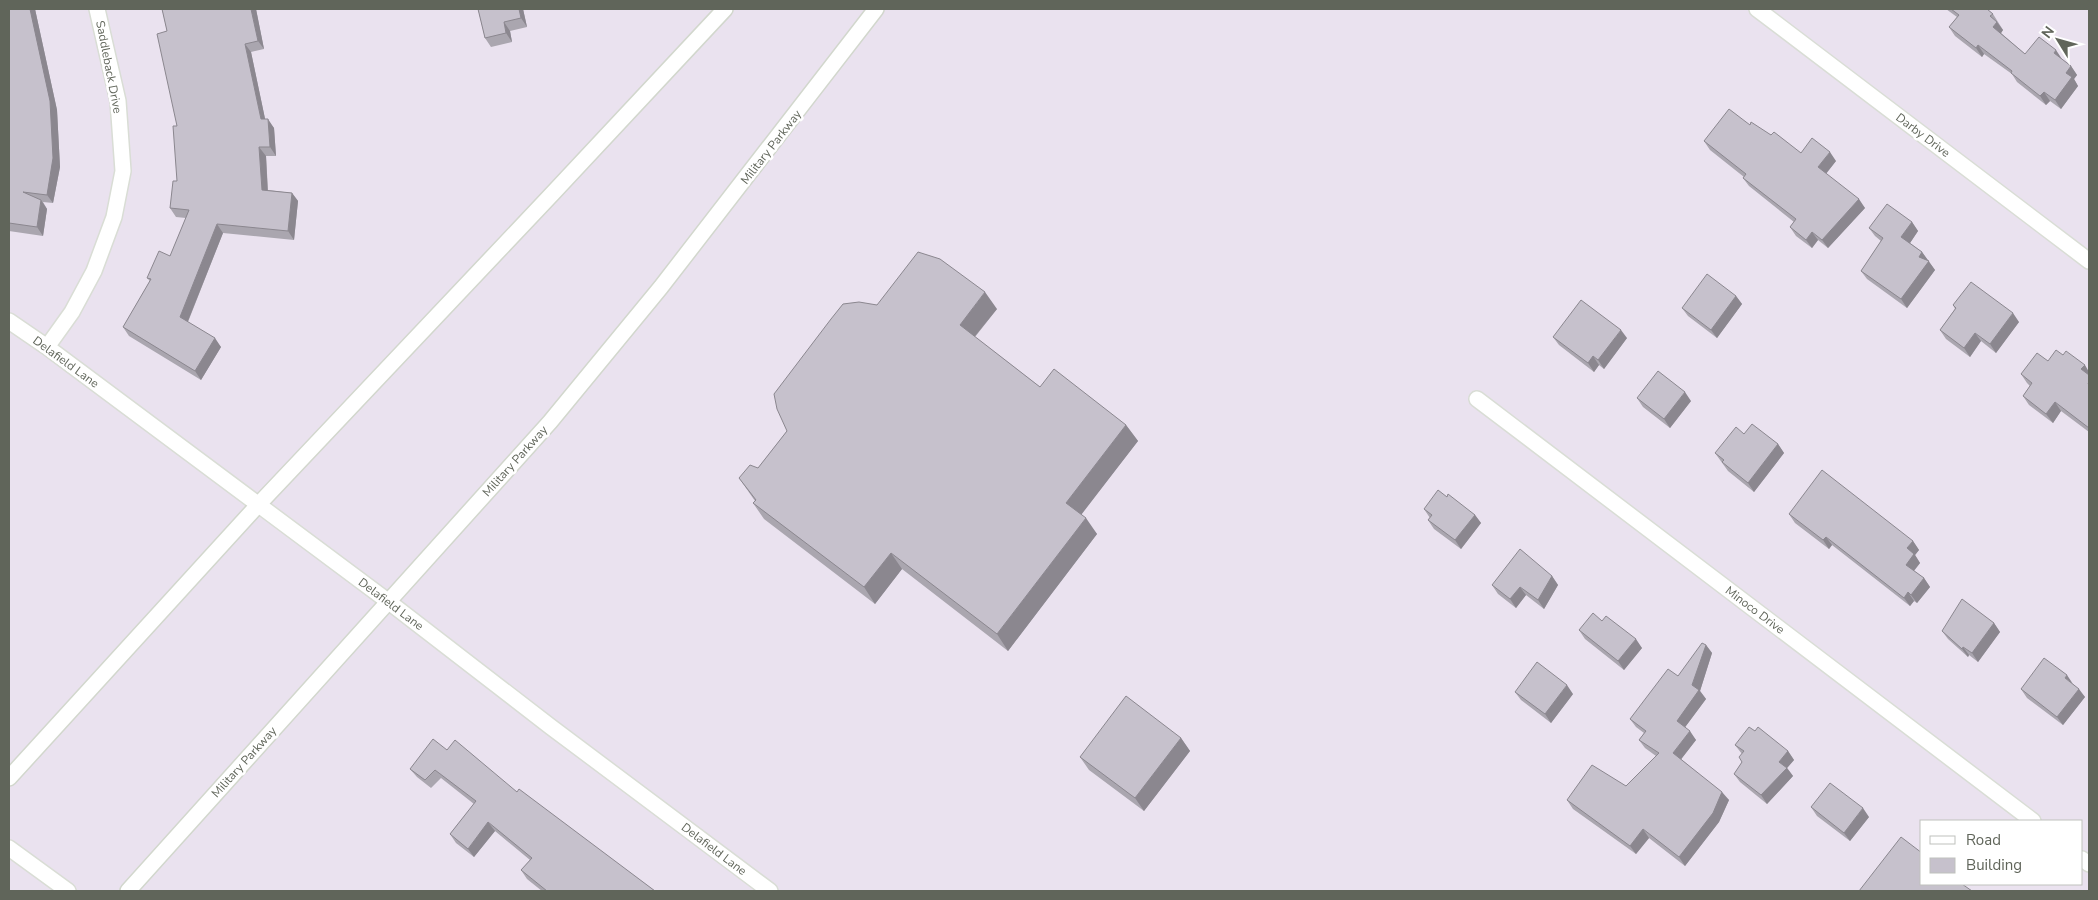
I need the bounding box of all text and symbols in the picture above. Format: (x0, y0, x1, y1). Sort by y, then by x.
north arrow (2033, 15, 2083, 65)
street label: Saddleback Drive (92, 19, 126, 115)
text: N (2037, 23, 2059, 42)
street label: Military Parkway (737, 106, 806, 187)
street label: Darby Drive (1893, 109, 1953, 161)
street label: Delafield Lane (30, 333, 102, 391)
street label: Military Parkway (479, 422, 552, 500)
street label: Delafield Lane (355, 574, 427, 634)
street label: Minoco Drive (1722, 582, 1788, 638)
street label: Military Parkway (208, 723, 281, 801)
street label: Delafield Lane (678, 819, 750, 879)
legend (1920, 820, 2083, 885)
text: Road (1966, 830, 2001, 850)
text: Building (1966, 855, 2022, 875)

